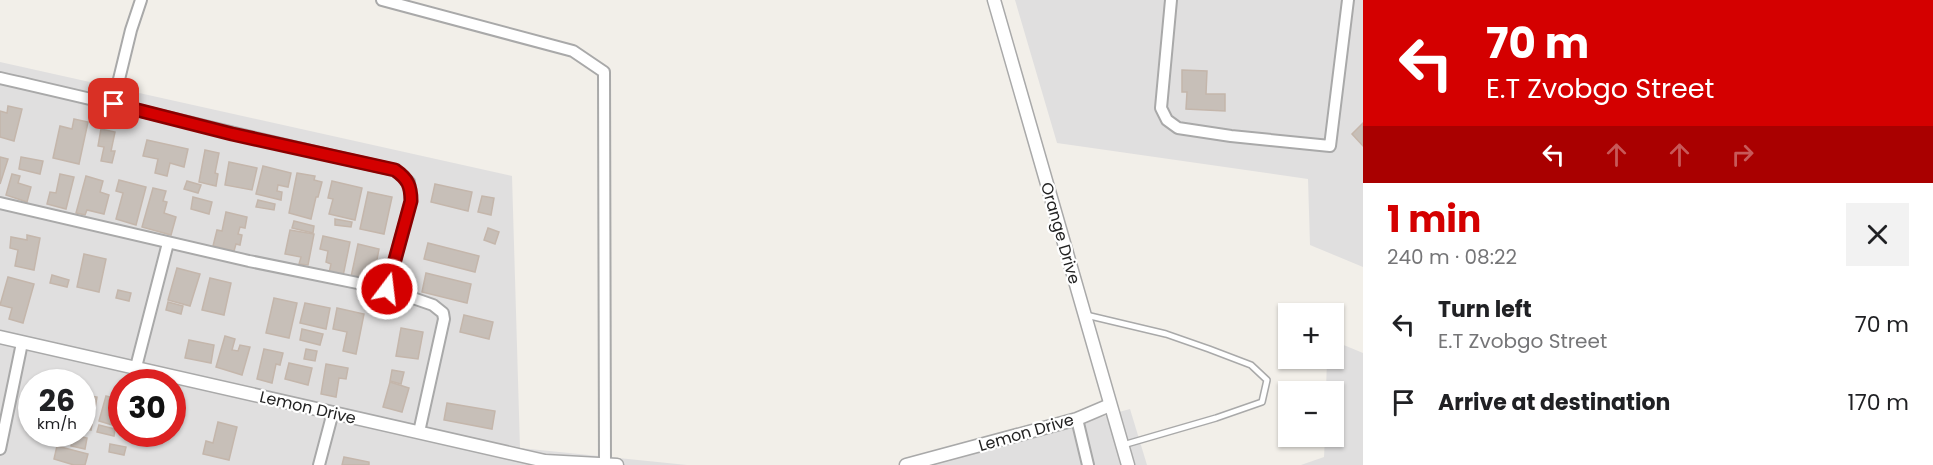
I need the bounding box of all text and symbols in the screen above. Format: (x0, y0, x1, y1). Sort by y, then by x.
text: 70 m (1486, 14, 1589, 73)
icon: left (1387, 24, 1465, 102)
text: E.T Zvobgo Street (1486, 70, 1714, 107)
pin (88, 78, 139, 129)
icon: arrive (97, 87, 130, 120)
icon: left (1537, 138, 1570, 171)
icon: ahead (1600, 138, 1633, 171)
icon: ahead (1663, 138, 1696, 171)
icon: right (1726, 138, 1759, 171)
street label: Orange Drive (1035, 180, 1086, 287)
text: 1 min (1387, 194, 1481, 245)
button: close (1846, 203, 1909, 266)
text: 240 m · 08:22 (1387, 243, 1517, 271)
position arrow (355, 257, 419, 321)
text: Turn left (1438, 294, 1532, 325)
map controls (1278, 303, 1344, 447)
button: + (1278, 303, 1344, 369)
icon: left (1387, 308, 1420, 341)
text: 70 m (1855, 309, 1909, 340)
text: E.T Zvobgo Street (1438, 327, 1607, 355)
speed limit sign: 30 (108, 369, 186, 447)
text: 26 (39, 379, 75, 422)
button: − (1278, 381, 1344, 447)
street label: Lemon Drive (257, 385, 358, 430)
icon: arrive (1387, 386, 1420, 419)
text: Arrive at destination (1438, 387, 1670, 418)
text: 170 m (1848, 387, 1909, 418)
street label: Lemon Drive (976, 408, 1077, 457)
text: km/h (37, 413, 77, 434)

